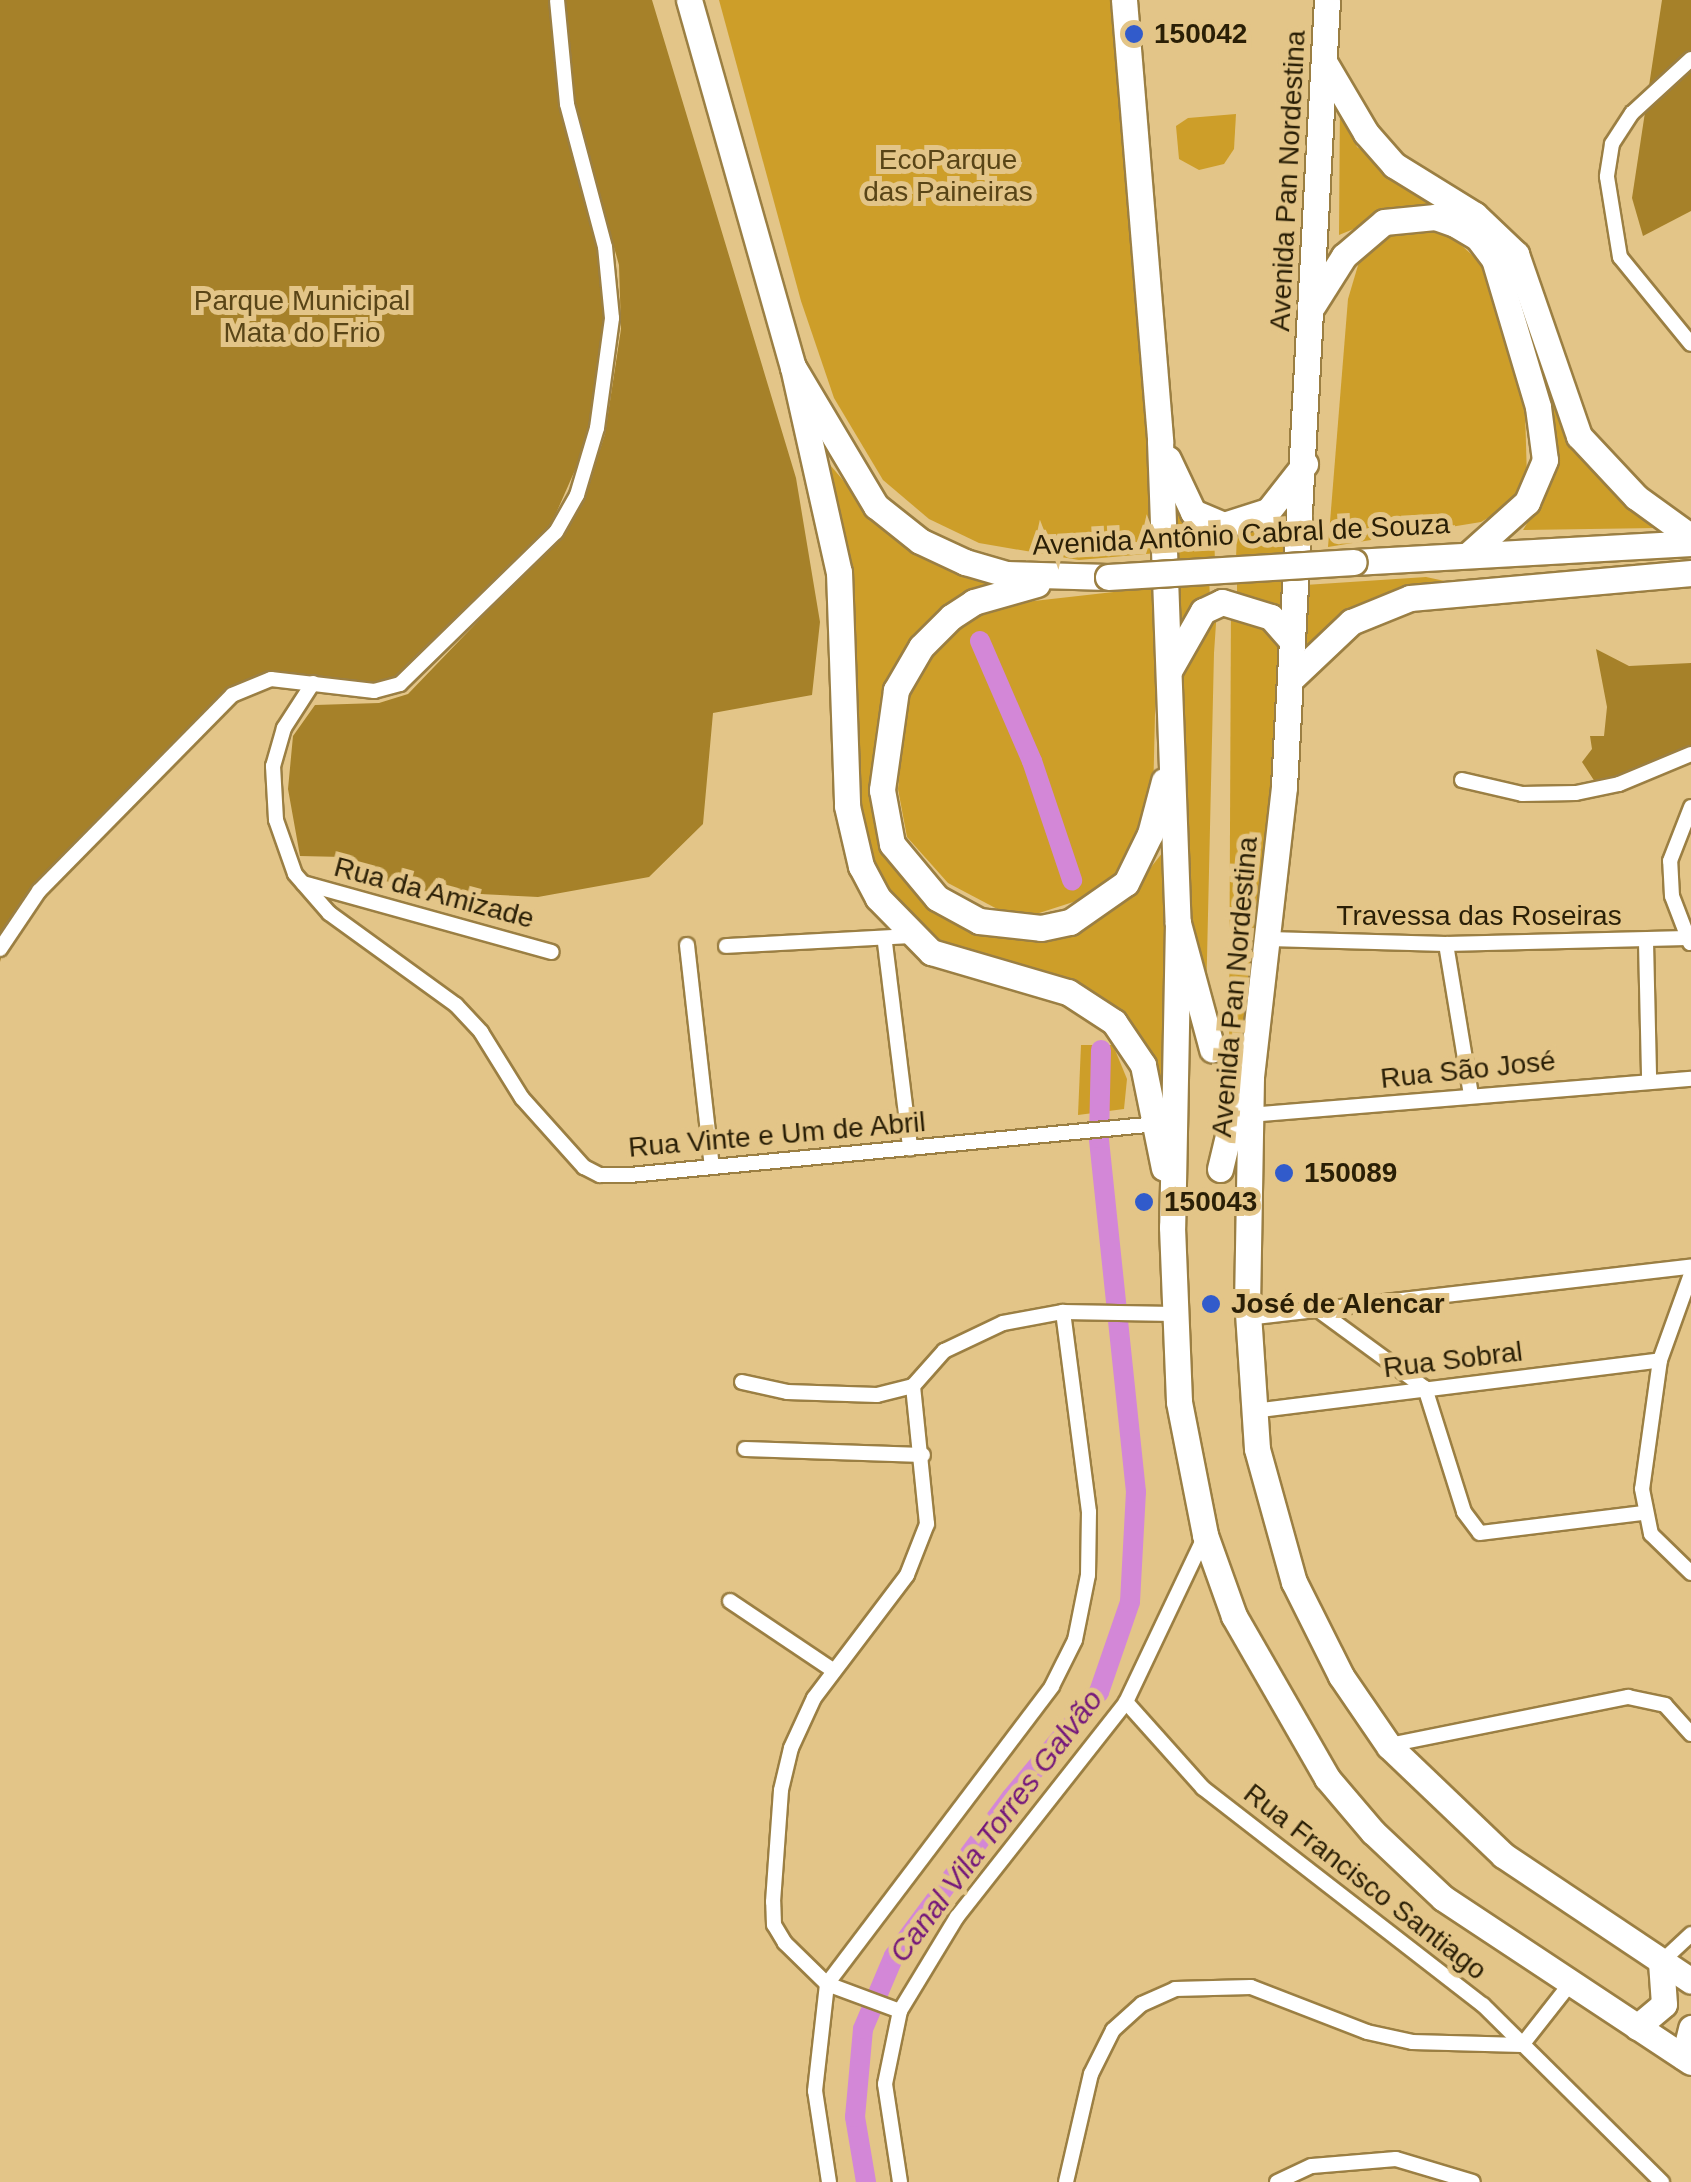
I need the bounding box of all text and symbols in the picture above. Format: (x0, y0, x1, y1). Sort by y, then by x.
place label: 150042 (1154, 17, 1247, 51)
marker: 150042 (1123, 23, 1145, 45)
street label: Avenida Pan Nordestina (1263, 30, 1313, 332)
park label: EcoParque das Paineiras (863, 143, 1033, 209)
park label: Parque Municipal Mata do Frio (194, 284, 410, 350)
street label: Avenida Antônio Cabral de Souza (1031, 507, 1451, 563)
street label: Avenida Pan Nordestina (1205, 835, 1265, 1139)
street label: Rua da Amizade (330, 850, 538, 936)
street label: Travessa das Roseiras (1336, 899, 1622, 933)
street label: Rua São José (1379, 1044, 1557, 1096)
street label: Rua Vinte e Um de Abril (626, 1105, 928, 1165)
place label: 150089 (1304, 1156, 1397, 1190)
marker: 150089 (1273, 1162, 1295, 1184)
place label: 150043 (1164, 1185, 1257, 1219)
marker: 150043 (1133, 1191, 1155, 1213)
place label: José de Alencar (1231, 1287, 1446, 1321)
marker: José de Alencar (1200, 1293, 1222, 1315)
street label: Rua Sobral (1381, 1335, 1525, 1385)
water label: Canal Vila Torres Galvão (882, 1683, 1110, 1969)
street label: Rua Francisco Santiago (1237, 1777, 1493, 1987)

